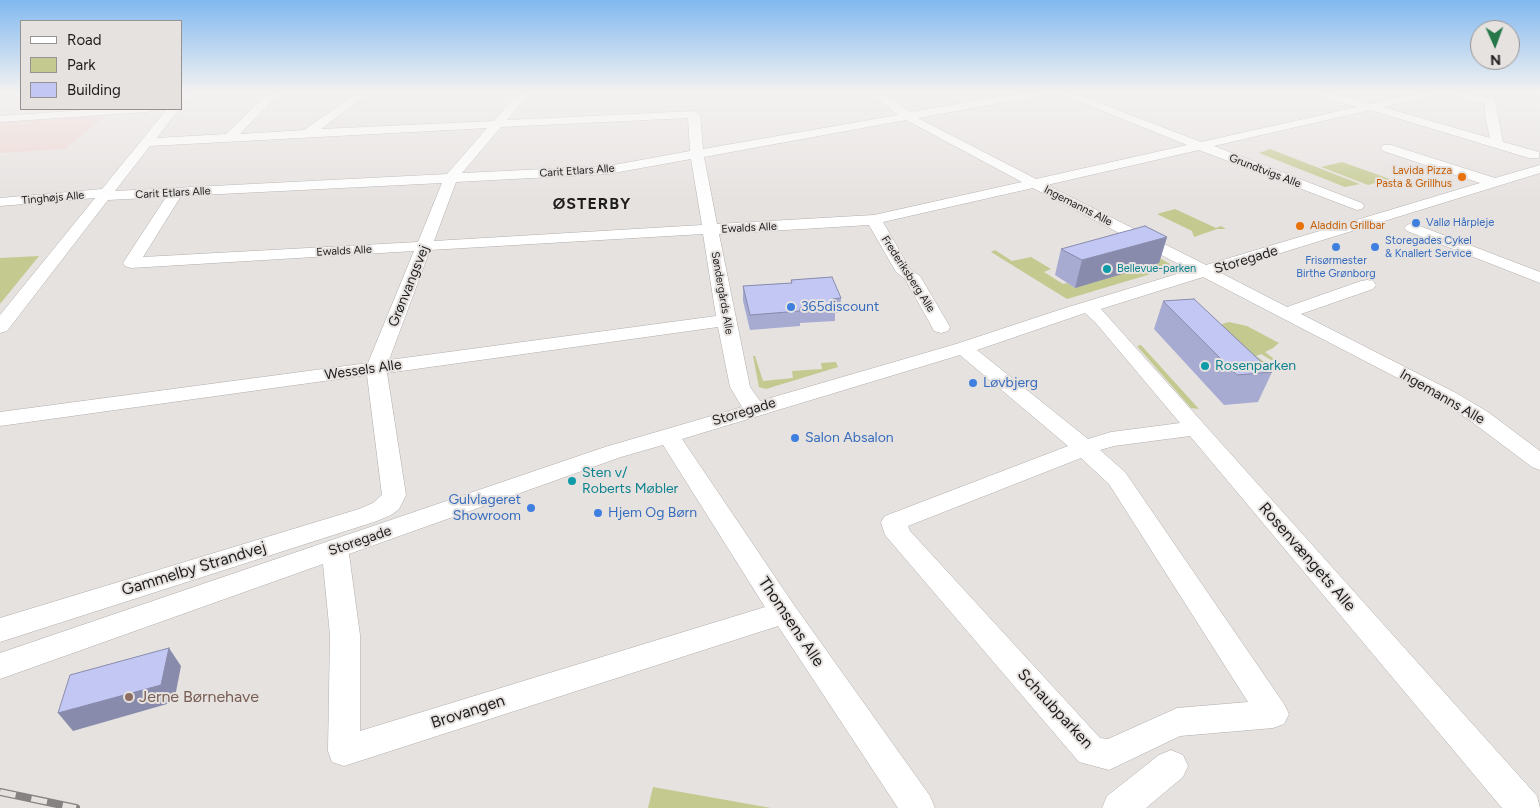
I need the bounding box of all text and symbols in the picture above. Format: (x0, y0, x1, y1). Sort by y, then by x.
legend (20, 20, 182, 110)
north arrow (1470, 20, 1520, 70)
text: Road (67, 31, 102, 49)
text: N (1490, 51, 1501, 68)
text: Park (67, 56, 96, 74)
text: Building (67, 81, 121, 99)
street label: Grundtvigs Alle (1227, 151, 1303, 191)
street label: Carit Etlars Alle (539, 162, 615, 180)
place label: Lavida Pizza Pasta & Grillhus (1376, 164, 1452, 190)
marker: Lavida Pizza Pasta & Grillhus (1456, 171, 1468, 183)
street label: Ingemanns Alle (1042, 183, 1114, 229)
street label: Carit Etlars Alle (135, 184, 211, 202)
street label: Tinghøjs Alle (21, 189, 85, 207)
district label: ØSTERBY (552, 194, 632, 214)
place label: Vallø Hårpleje (1426, 216, 1494, 230)
marker: Vallø Hårpleje (1410, 217, 1422, 229)
place label: Aladdin Grillbar (1310, 219, 1385, 233)
street label: Ewalds Alle (721, 220, 777, 236)
marker: Aladdin Grillbar (1294, 220, 1306, 232)
street label: Frederiksberg Alle (878, 233, 938, 315)
place label: Storegades Cykel & Knallert Service (1385, 234, 1472, 260)
marker: Frisørmester Birthe Grønborg (1330, 241, 1342, 253)
marker: Storegades Cykel & Knallert Service (1369, 241, 1381, 253)
street label: Storegade (1212, 242, 1280, 278)
street label: Ewalds Alle (316, 243, 372, 259)
street label: Grønvangsvej (385, 243, 433, 329)
street label: Søndergårds Alle (708, 251, 736, 335)
place label: Frisørmester Birthe Grønborg (1296, 254, 1376, 280)
place label: Bellevue-parken (1117, 262, 1196, 276)
marker: Bellevue-parken (1101, 263, 1113, 275)
place label: 365discount (801, 299, 879, 315)
marker: 365discount (785, 301, 797, 313)
street label: Wessels Alle (323, 356, 403, 384)
place label: Rosenparken (1215, 358, 1296, 374)
marker: Rosenparken (1199, 360, 1211, 372)
street label: Ingemanns Alle (1396, 366, 1488, 428)
place label: Løvbjerg (983, 375, 1038, 391)
marker: Løvbjerg (967, 377, 979, 389)
street label: Storegade (710, 394, 778, 430)
place label: Salon Absalon (805, 430, 894, 446)
marker: Salon Absalon (789, 432, 801, 444)
place label: Sten v/ Roberts Møbler (582, 465, 678, 498)
marker: Sten v/ Roberts Møbler (566, 475, 578, 487)
place label: Gulvlageret Showroom (448, 492, 521, 524)
street label: Rosenvængets Alle (1255, 499, 1359, 615)
marker: Gulvlageret Showroom (525, 502, 537, 514)
place label: Hjem Og Børn (608, 505, 697, 521)
marker: Hjem Og Børn (592, 507, 604, 519)
street label: Storegade (326, 522, 394, 560)
street label: Gammelby Strandvej (119, 538, 269, 600)
street label: Thomsens Alle (754, 574, 828, 670)
street label: Schaubparken (1013, 665, 1097, 753)
place label: Jerne Børnehave (139, 687, 259, 707)
marker: Jerne Børnehave (123, 691, 135, 703)
street label: Brovangen (429, 691, 507, 733)

